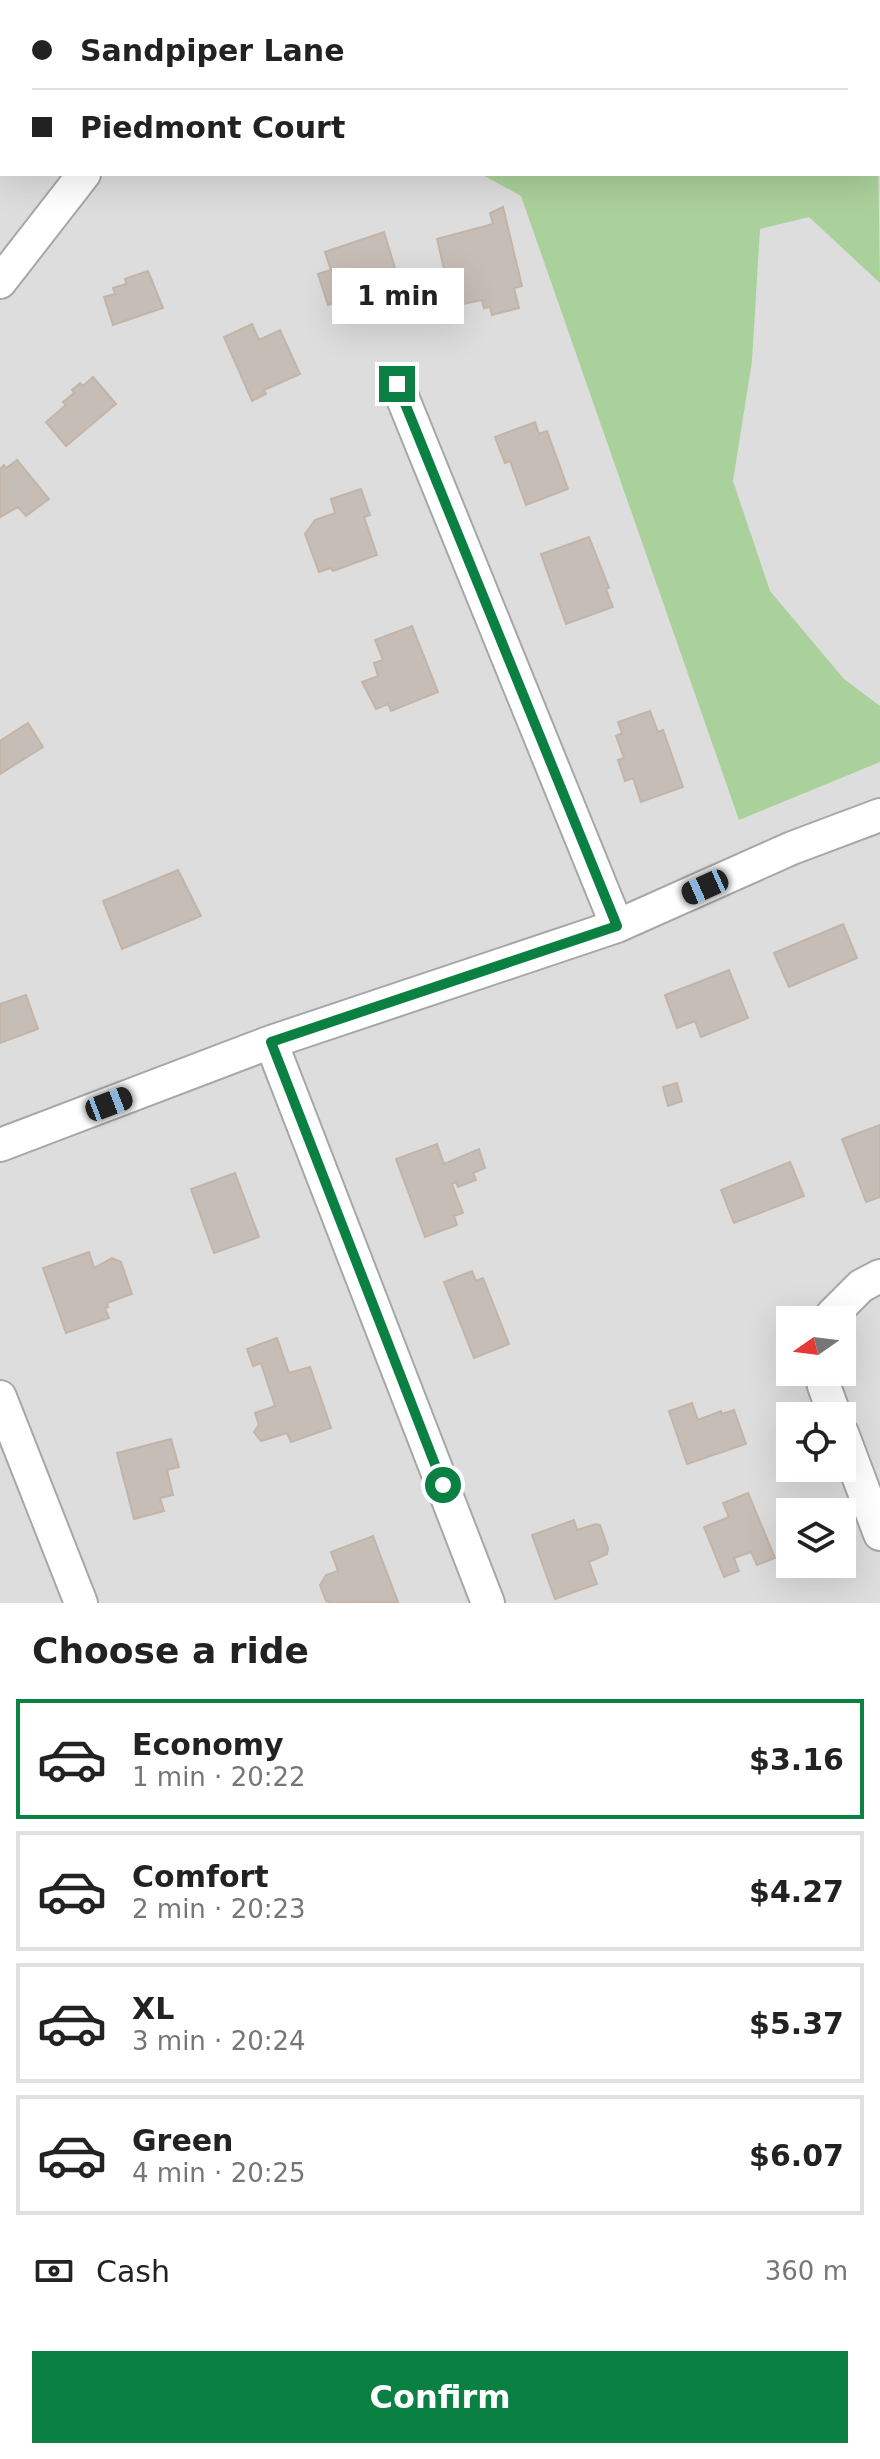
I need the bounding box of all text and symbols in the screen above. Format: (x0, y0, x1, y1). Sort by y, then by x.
text: Sandpiper Lane (80, 33, 345, 68)
text: Piedmont Court (80, 110, 345, 145)
callout: 1 min (331, 268, 463, 324)
text: 1 min (357, 281, 439, 311)
route end (379, 366, 415, 402)
car (678, 866, 732, 908)
car (82, 1084, 136, 1124)
north arrow (776, 1306, 856, 1386)
map controls (776, 1306, 856, 1578)
button: locate (776, 1402, 856, 1482)
route start (425, 1467, 461, 1503)
button: layers (776, 1498, 856, 1578)
text: Choose a ride (32, 1630, 309, 1671)
icon: car (36, 1723, 108, 1795)
text: Economy (132, 1727, 284, 1762)
text: $3.16 (749, 1742, 844, 1777)
text: 1 min · 20:22 (132, 1762, 306, 1792)
icon: car (36, 1855, 108, 1927)
text: Comfort (132, 1859, 269, 1894)
text: $4.27 (749, 1874, 844, 1909)
text: 2 min · 20:23 (132, 1894, 306, 1924)
icon: car (36, 1987, 108, 2059)
text: XL (132, 1991, 174, 2026)
text: $5.37 (749, 2006, 844, 2041)
text: 3 min · 20:24 (132, 2026, 306, 2056)
icon: car (36, 2119, 108, 2191)
text: Green (132, 2123, 233, 2158)
text: $6.07 (749, 2138, 844, 2173)
text: 4 min · 20:25 (132, 2158, 306, 2188)
icon: cash (32, 2249, 76, 2293)
text: Cash (96, 2254, 170, 2289)
text: 360 m (765, 2256, 848, 2286)
button: Confirm (32, 2351, 848, 2443)

